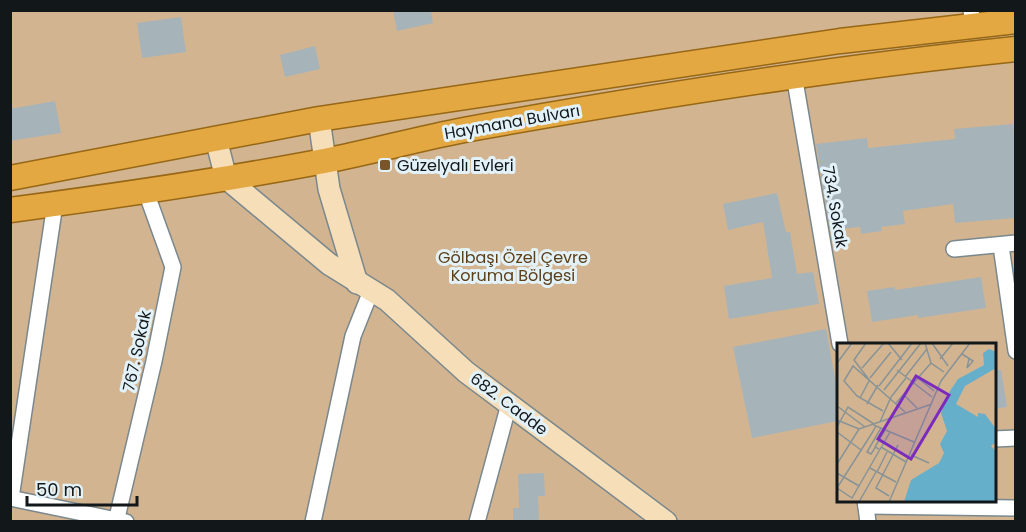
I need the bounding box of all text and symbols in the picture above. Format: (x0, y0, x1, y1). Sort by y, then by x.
street label: Haymana Bulvarı (442, 99, 582, 145)
place label: Güzelyalı Evleri (397, 154, 514, 177)
marker: Güzelyalı Evleri (378, 158, 392, 172)
street label: 734. Sokak (816, 164, 854, 251)
park label: Gölbaşı Özel Çevre Koruma Bölgesi (438, 246, 588, 287)
street label: 767. Sokak (117, 308, 157, 394)
inset map (837, 343, 996, 502)
street label: 682. Cadde (465, 367, 553, 441)
scale bar (27, 469, 136, 507)
text: 50 m (36, 477, 82, 502)

